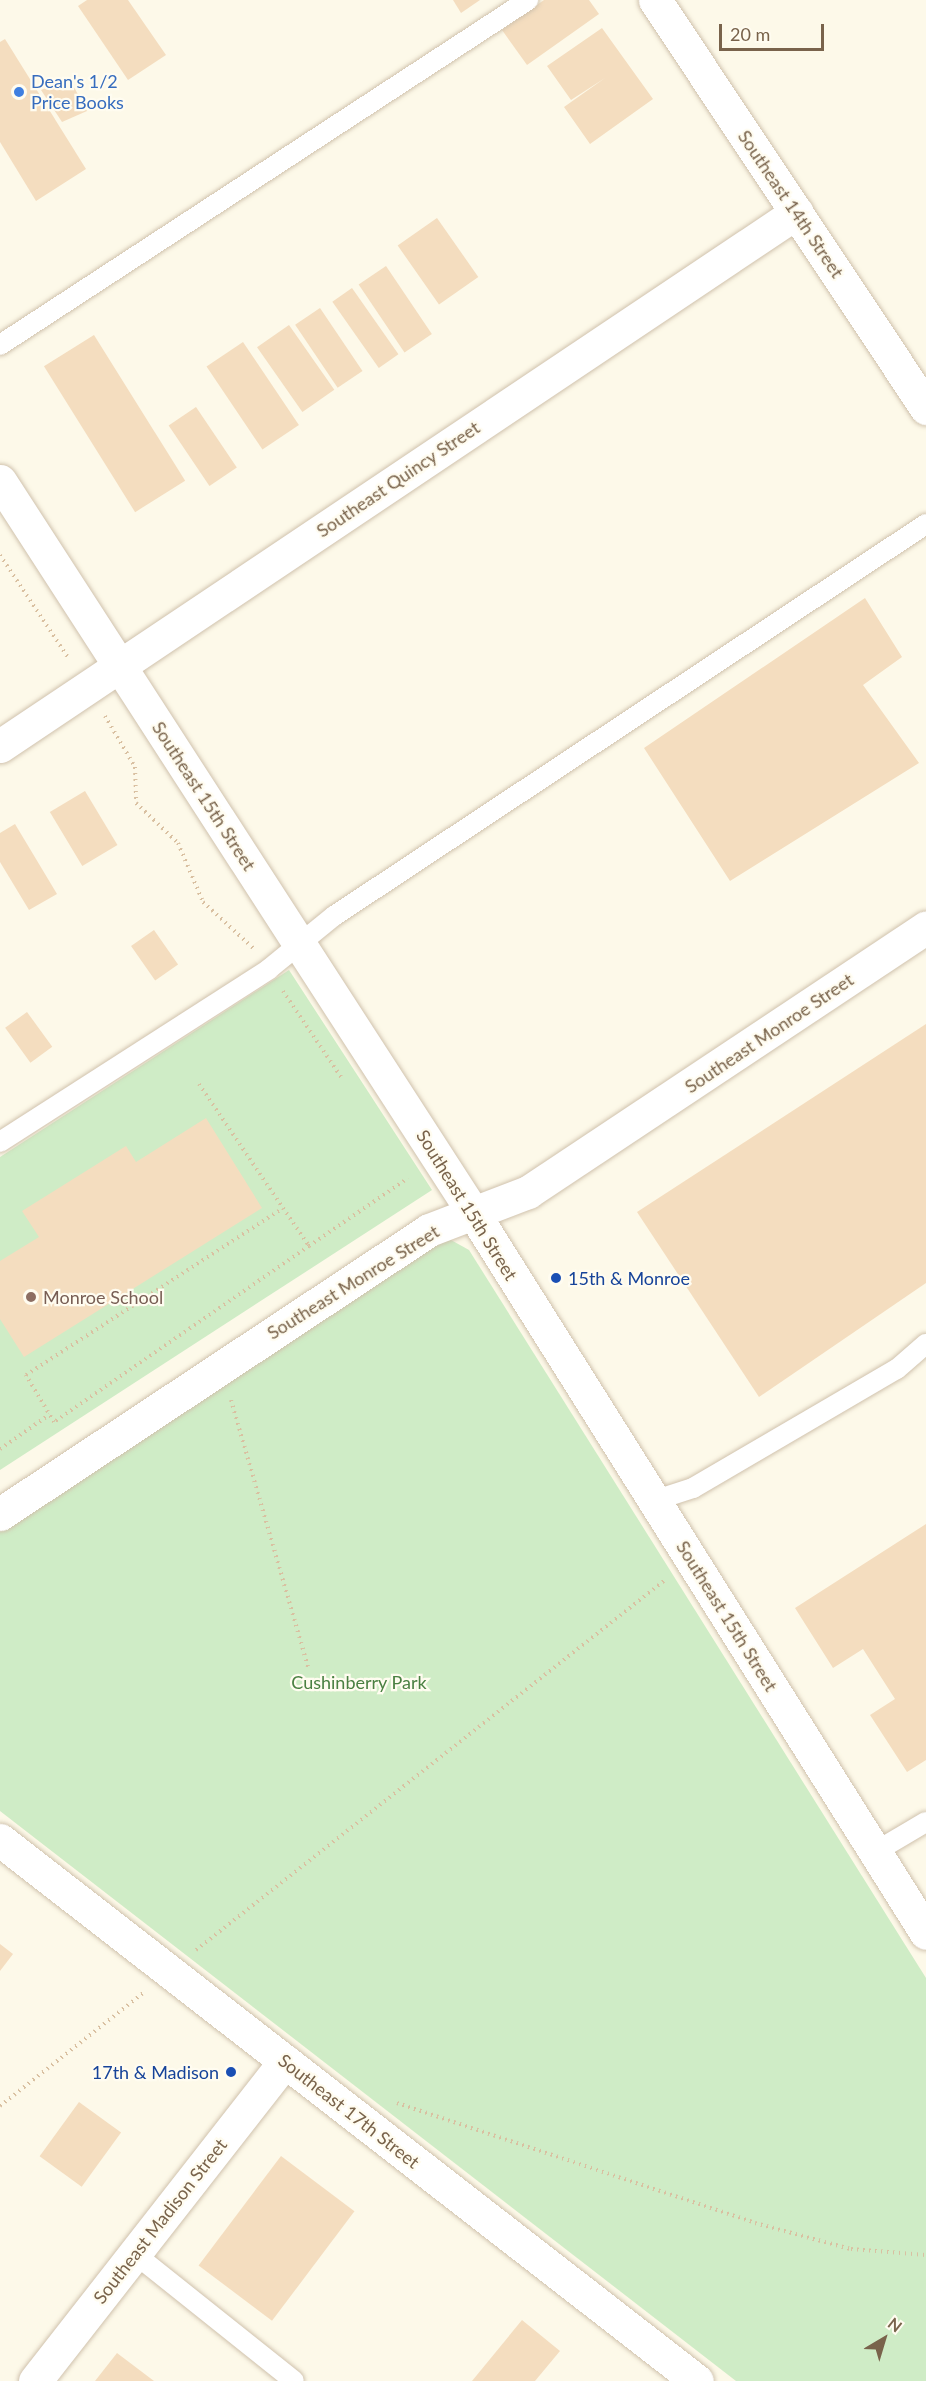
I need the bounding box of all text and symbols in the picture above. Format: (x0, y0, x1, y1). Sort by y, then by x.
scale bar (722, 12, 827, 50)
text: 20 m (730, 23, 770, 45)
place label: Dean's 1/2 Price Books (31, 71, 124, 113)
marker: Dean's 1/2 Price Books (12, 85, 26, 99)
street label: Southeast 14th Street (734, 126, 848, 282)
street label: Southeast Quincy Street (312, 416, 484, 542)
street label: Southeast 15th Street (148, 718, 260, 874)
street label: Southeast Monroe Street (681, 969, 857, 1097)
street label: Southeast 15th Street (412, 1126, 522, 1284)
street label: Southeast Monroe Street (263, 1220, 443, 1344)
place label: 15th & Monroe (568, 1267, 690, 1289)
marker: 15th & Monroe (549, 1271, 563, 1285)
place label: Monroe School (43, 1286, 163, 1308)
marker: Monroe School (24, 1290, 38, 1304)
street label: Southeast 15th Street (672, 1537, 782, 1695)
park label: Cushinberry Park (291, 1671, 427, 1693)
street label: Southeast 17th Street (274, 2049, 424, 2173)
place label: 17th & Madison (92, 2061, 219, 2083)
marker: 17th & Madison (224, 2065, 238, 2079)
street label: Southeast Madison Street (89, 2134, 231, 2308)
north arrow (854, 2309, 914, 2369)
text: N (885, 2313, 906, 2336)

